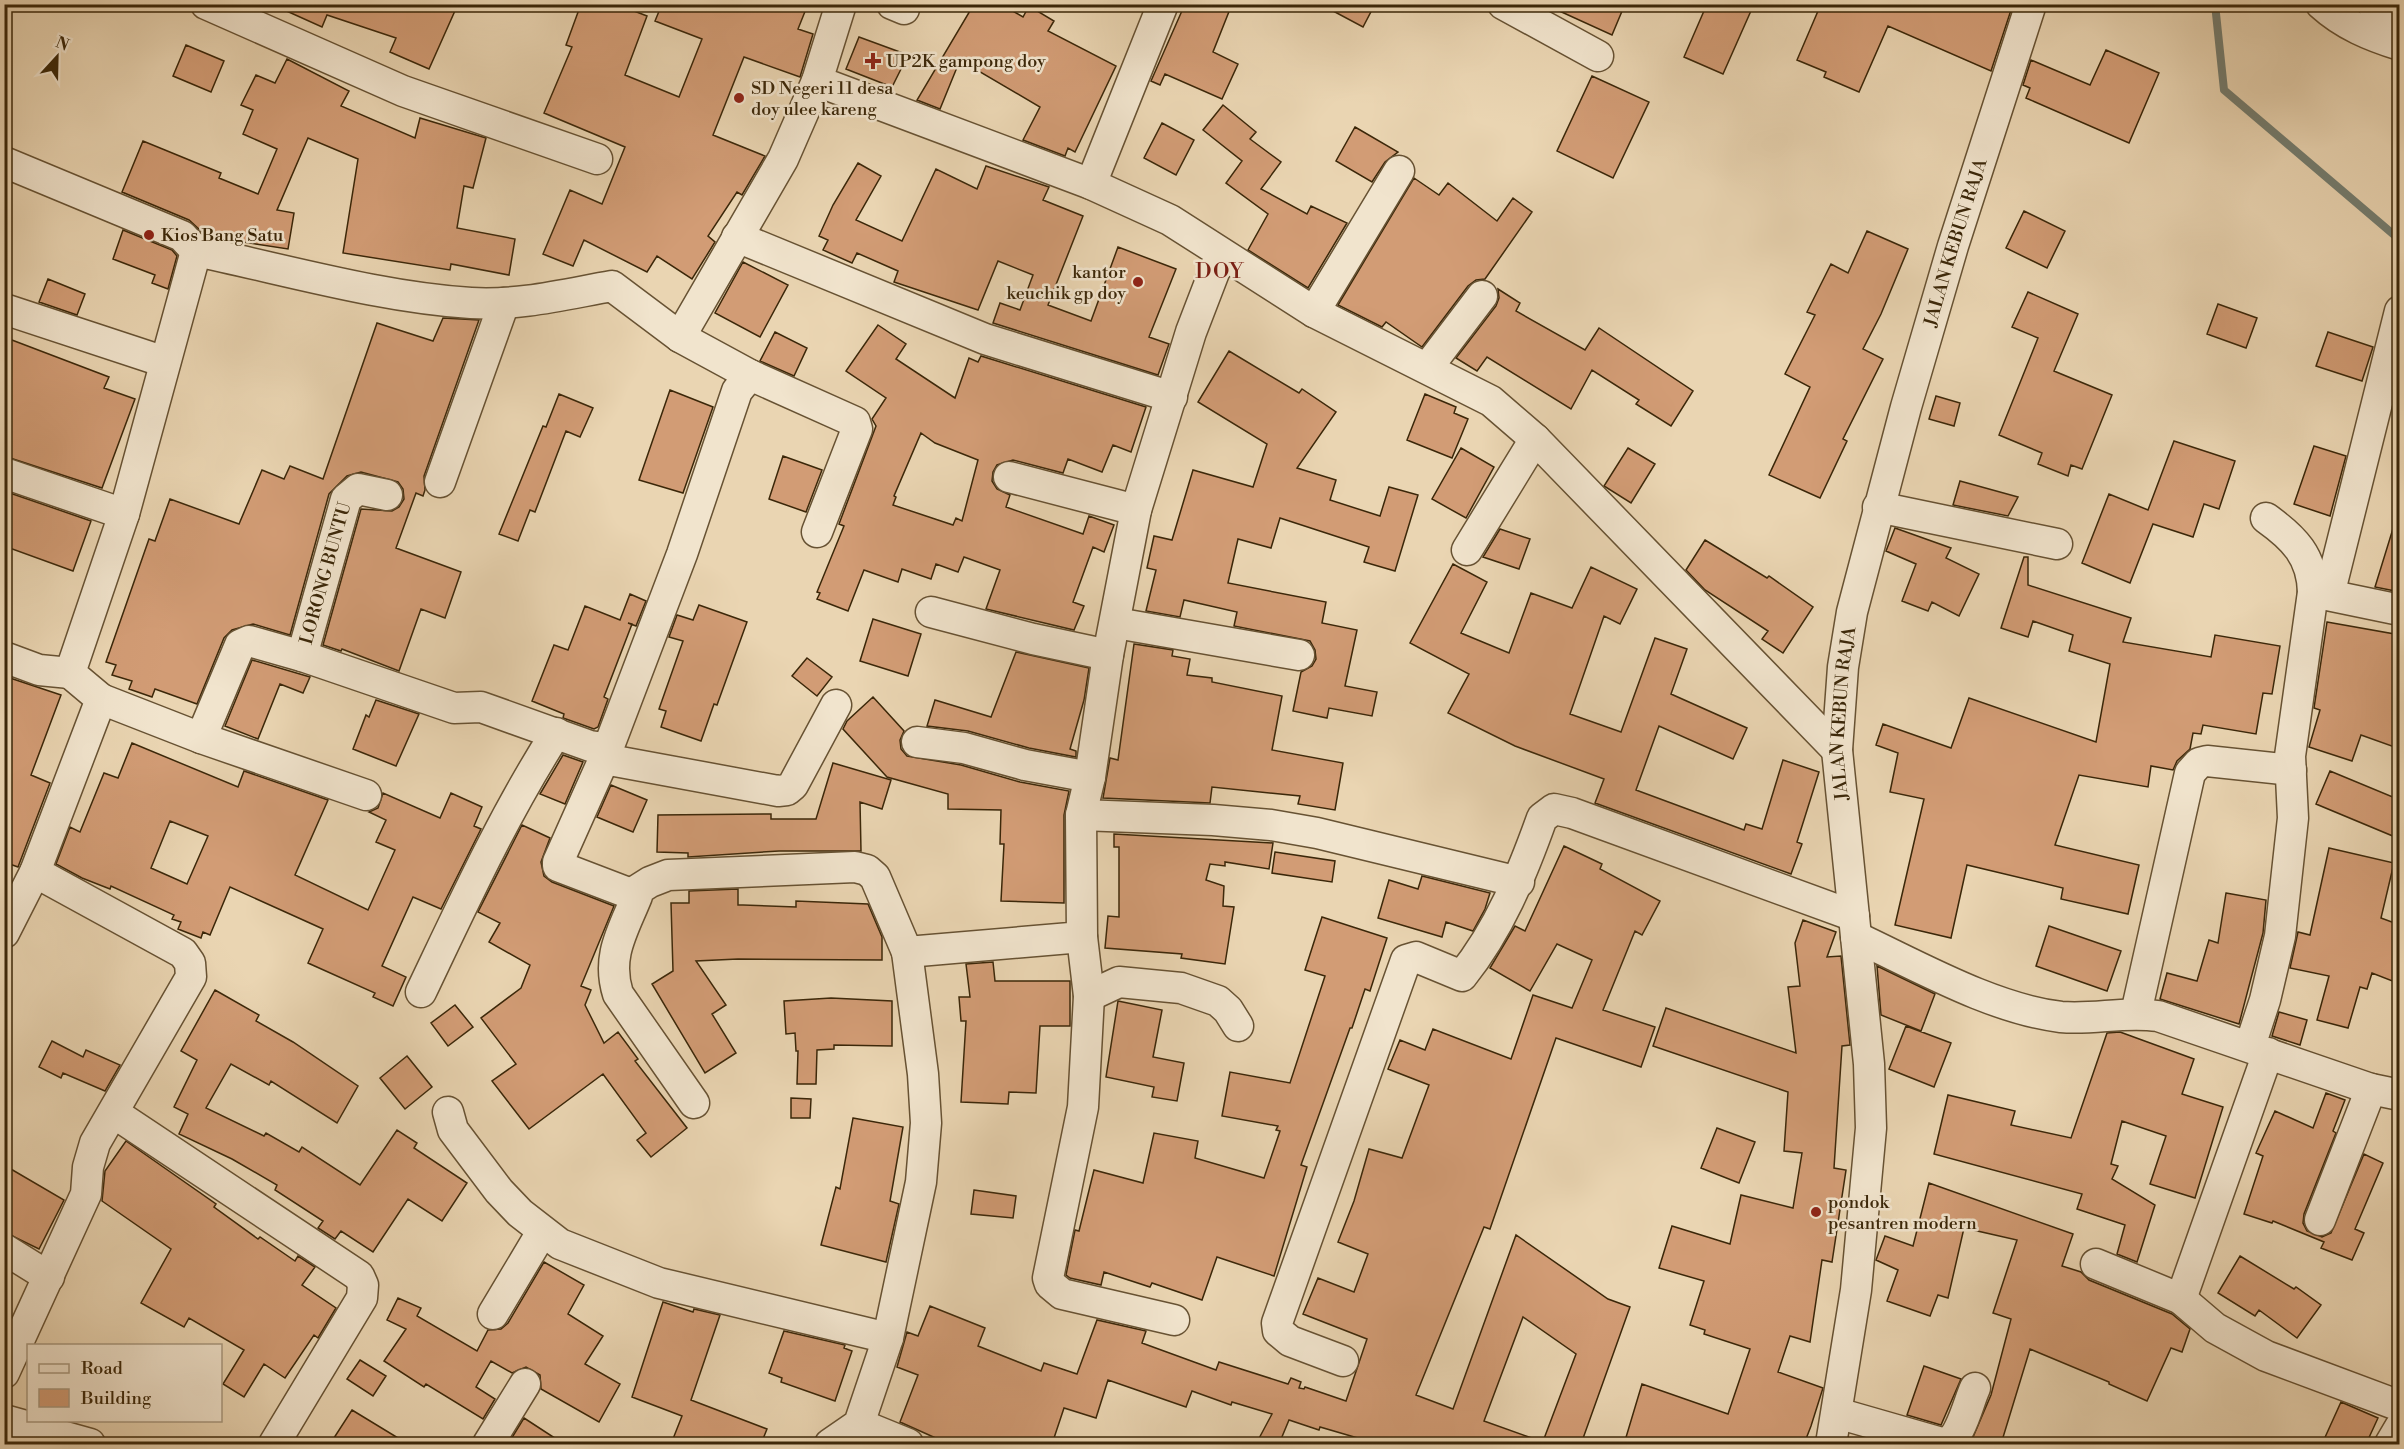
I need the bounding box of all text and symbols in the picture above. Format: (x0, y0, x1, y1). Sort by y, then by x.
north arrow (27, 27, 87, 87)
text: N (53, 32, 72, 56)
place label: UP2K gampong doy (886, 50, 1046, 73)
marker: UP2K gampong doy (864, 52, 882, 70)
place label: SD Negeri 11 desa doy ulee kareng (751, 77, 894, 121)
marker: SD Negeri 11 desa doy ulee kareng (732, 91, 746, 105)
street label: JALAN KEBUN RAJA (1919, 155, 1993, 330)
place label: Kios Bang Satu (161, 224, 284, 247)
marker: Kios Bang Satu (142, 228, 156, 242)
district label: DOY (1195, 259, 1245, 285)
place label: kantor keuchik gp doy (1007, 261, 1126, 305)
marker: kantor keuchik gp doy (1131, 275, 1145, 289)
street label: LORONG BUNTU (295, 499, 357, 647)
street label: JALAN KEBUN RAJA (1826, 624, 1862, 803)
place label: pondok pesantren modern (1828, 1191, 1977, 1235)
marker: pondok pesantren modern (1809, 1205, 1823, 1219)
legend (27, 1344, 222, 1422)
text: Road (81, 1357, 124, 1380)
text: Building (80, 1387, 152, 1410)

